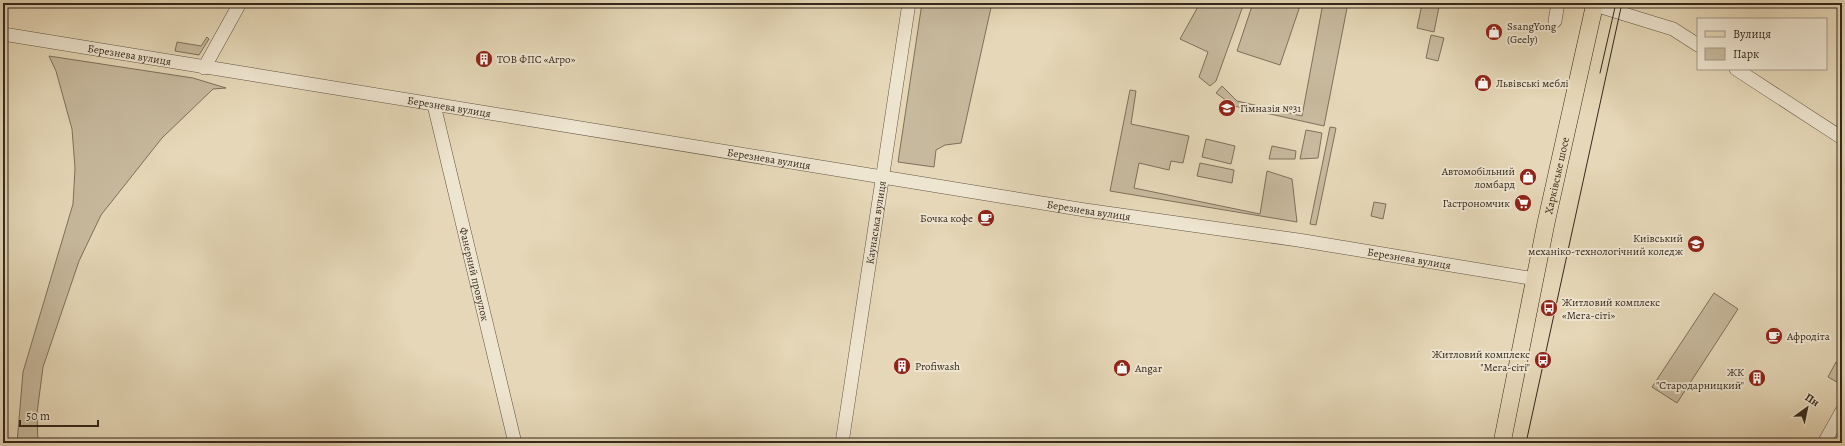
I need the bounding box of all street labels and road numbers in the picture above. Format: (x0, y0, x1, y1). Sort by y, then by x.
street label: Березнева вулиця (86, 41, 172, 69)
street label: Березнева вулиця (406, 93, 492, 121)
street label: Харківське шосе (1541, 136, 1573, 216)
street label: Березнева вулиця (726, 145, 812, 173)
street label: Каунаська вулиця (862, 180, 890, 265)
street label: Березнева вулиця (1046, 197, 1132, 224)
street label: Фанерний провулок (456, 226, 493, 323)
street label: Березнева вулиця (1366, 245, 1452, 273)

